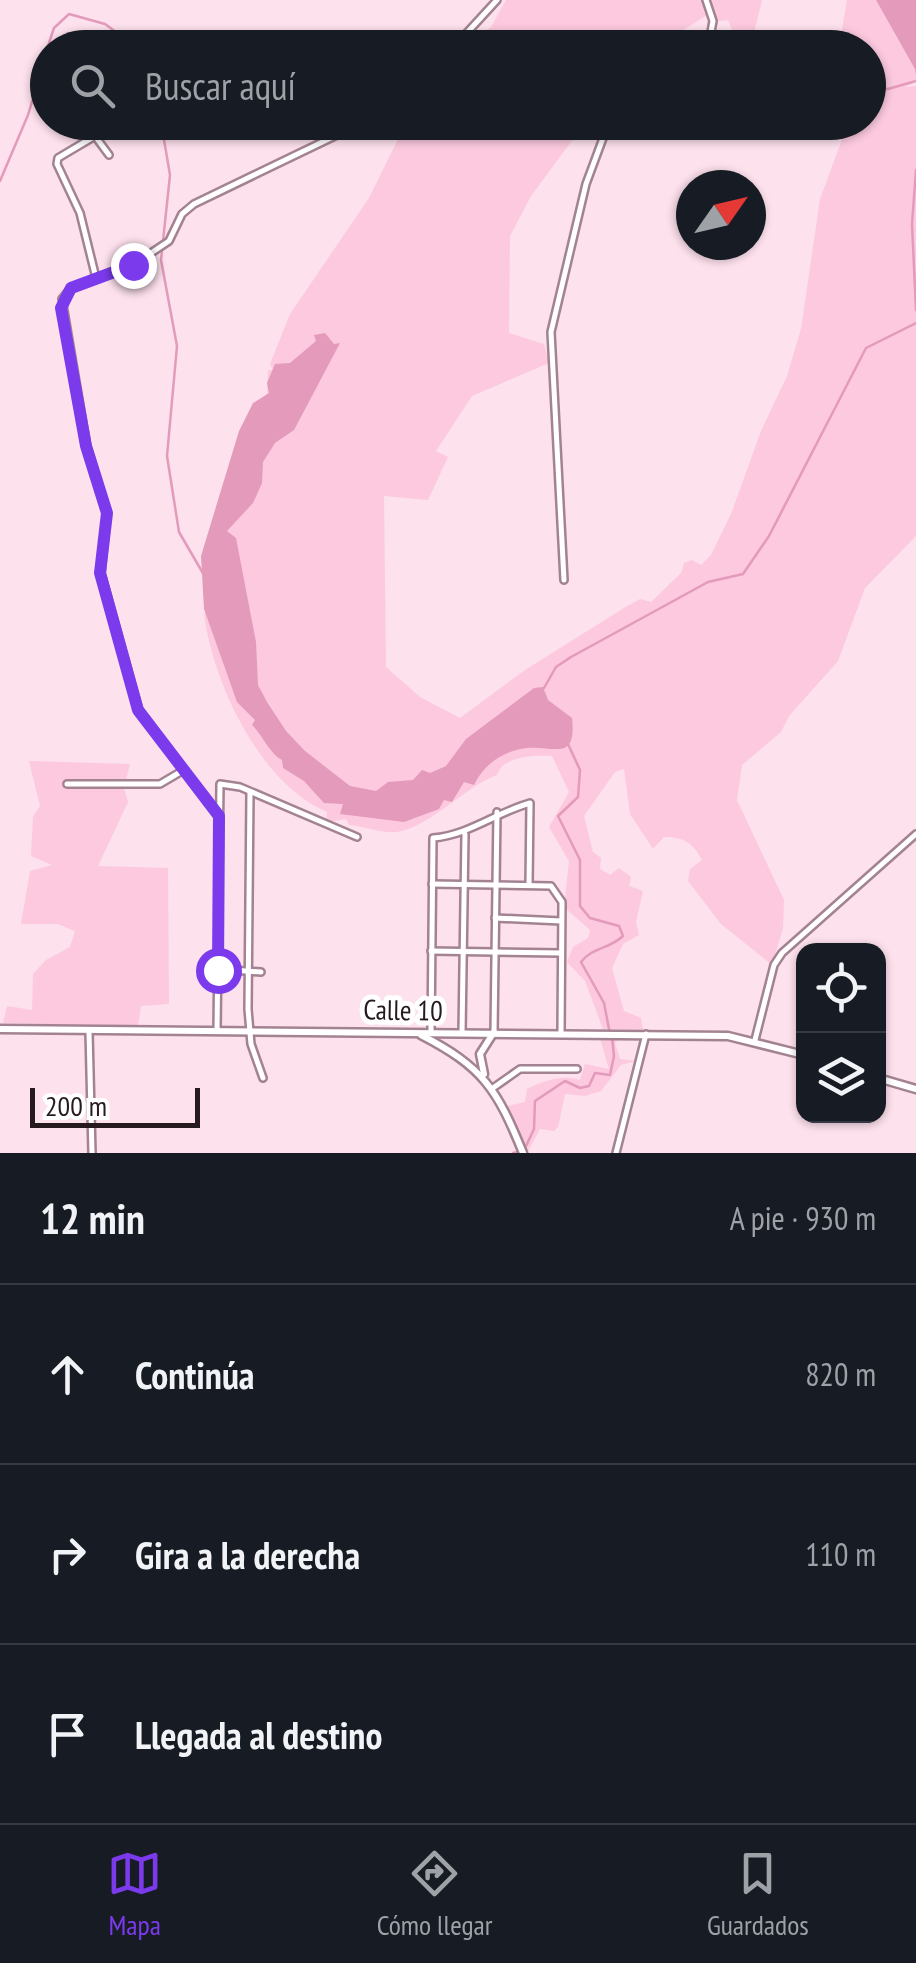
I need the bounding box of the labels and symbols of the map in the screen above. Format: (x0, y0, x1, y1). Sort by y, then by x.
north arrow (676, 170, 766, 260)
route end (111, 243, 157, 289)
route start (196, 948, 242, 994)
street label: Calle 10 (363, 990, 443, 1029)
scale bar (30, 1083, 200, 1128)

